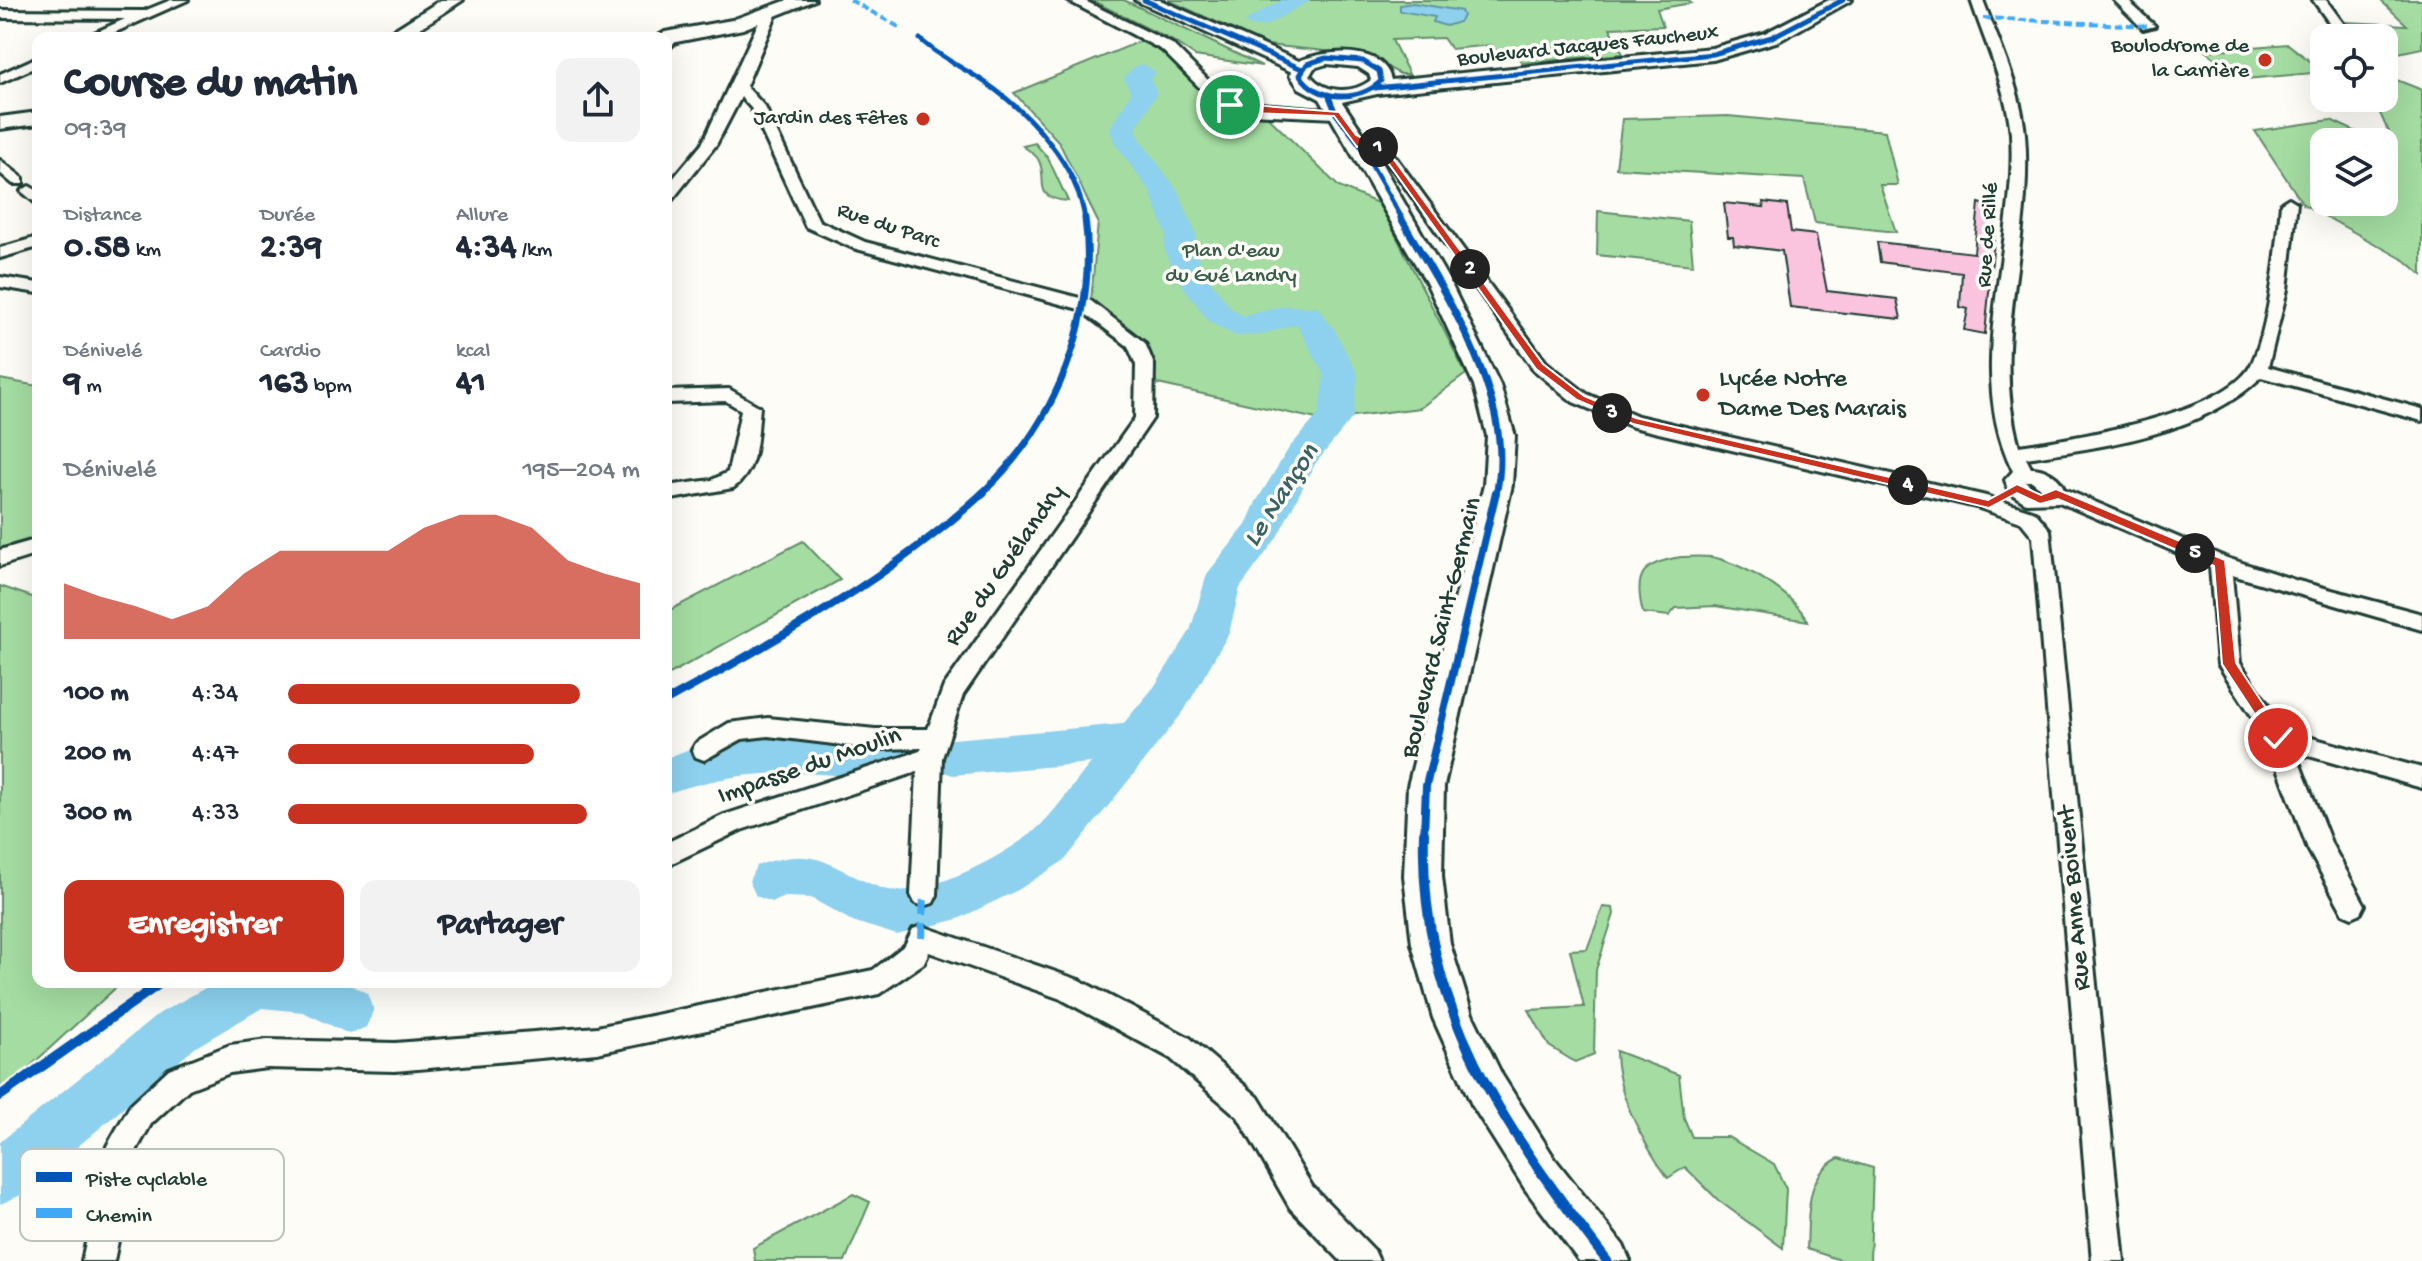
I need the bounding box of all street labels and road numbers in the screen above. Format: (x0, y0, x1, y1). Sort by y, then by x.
street label: Boulevard Jacques Faucheux (1455, 20, 1720, 74)
street label: Rue de Rillé (1972, 181, 2006, 288)
street label: Rue du Parc (833, 198, 944, 256)
street label: Rue du Guélandry (939, 479, 1074, 653)
street label: Boulevard Saint-Germain (1395, 494, 1491, 763)
street label: Impasse du Moulin (714, 721, 906, 813)
street label: Rue Anne Boivent (2052, 802, 2100, 992)

